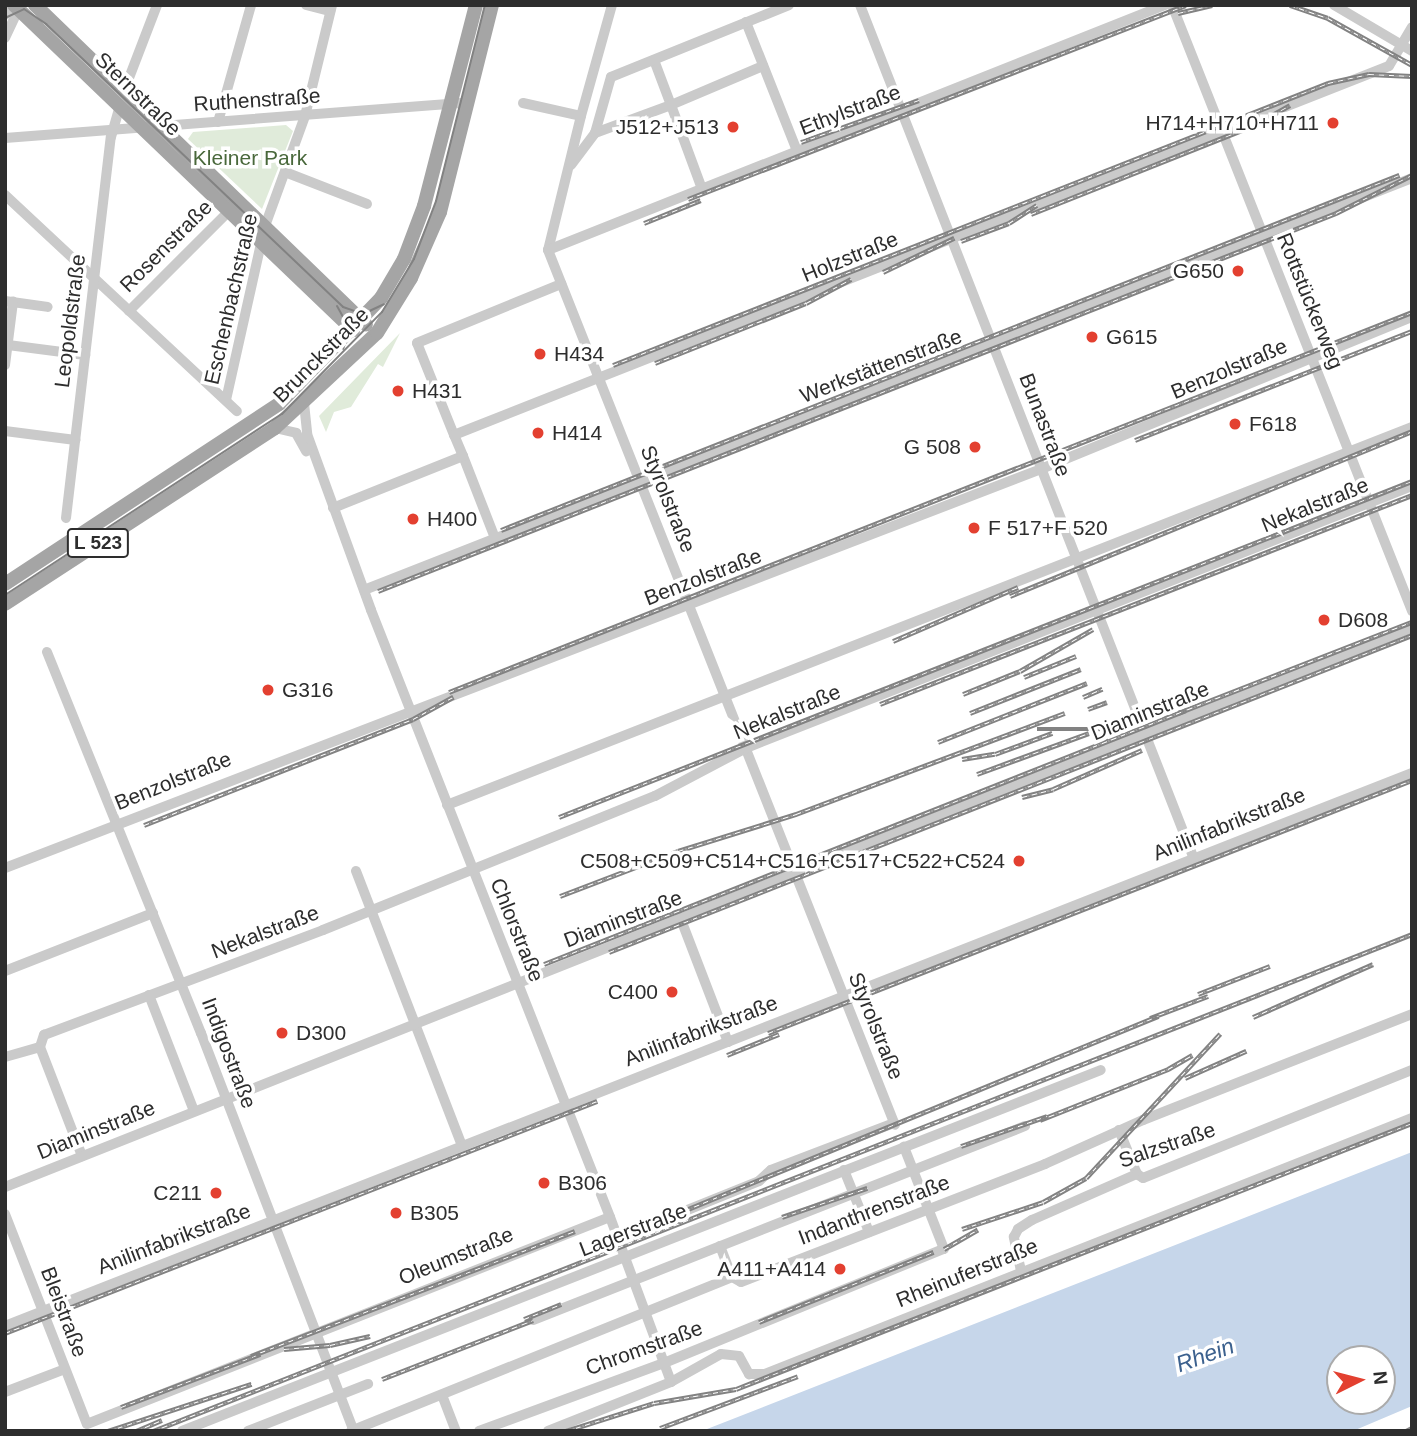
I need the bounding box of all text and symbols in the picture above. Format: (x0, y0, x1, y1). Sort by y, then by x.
street label: Sternstraße (90, 47, 186, 141)
street label: Ethylstraße (796, 79, 904, 141)
street label: Ruthenstraße (193, 83, 321, 117)
place label: H714+H710+H711 (1145, 110, 1319, 136)
place label: J512+J513 (616, 114, 719, 140)
marker: H714+H710+H711 (1325, 115, 1341, 131)
marker: J512+J513 (725, 119, 741, 135)
park label: Kleiner Park (193, 145, 307, 171)
street label: Rosenstraße (115, 195, 217, 297)
street label: Eschenbachstraße (199, 211, 263, 387)
street label: Holzstraße (798, 226, 902, 288)
street label: Rottstückerweg (1271, 229, 1349, 373)
street label: Leopoldstraße (49, 253, 91, 389)
place label: G650 (1173, 258, 1224, 284)
marker: G650 (1230, 263, 1246, 279)
street label: Brunckstraße (268, 302, 374, 408)
street label: Werkstättenstraße (797, 324, 965, 408)
place label: G615 (1106, 324, 1157, 350)
marker: G615 (1084, 329, 1100, 345)
street label: Benzolstraße (1167, 333, 1291, 405)
place label: H434 (554, 341, 604, 367)
marker: H434 (532, 346, 548, 362)
street label: Bunastraße (1014, 370, 1076, 480)
place label: H431 (412, 378, 462, 404)
marker: H431 (390, 383, 406, 399)
place label: F618 (1249, 411, 1297, 437)
marker: F618 (1227, 416, 1243, 432)
place label: H414 (552, 420, 602, 446)
marker: H414 (530, 425, 546, 441)
place label: G 508 (904, 434, 961, 460)
marker: G 508 (967, 439, 983, 455)
street label: Styrolstraße (635, 442, 701, 556)
street label: Nekalstraße (1258, 472, 1372, 538)
place label: H400 (427, 506, 477, 532)
marker: H400 (405, 511, 421, 527)
place label: F 517+F 520 (988, 515, 1108, 541)
marker: F 517+F 520 (966, 520, 982, 536)
road number: L 523 (66, 528, 130, 558)
street label: Benzolstraße (641, 543, 765, 611)
place label: D608 (1338, 607, 1388, 633)
marker: D608 (1316, 612, 1332, 628)
street label: Diaminstraße (1087, 676, 1213, 746)
place label: G316 (282, 677, 333, 703)
street label: Nekalstraße (730, 679, 844, 745)
marker: G316 (260, 682, 276, 698)
street label: Benzolstraße (111, 746, 235, 816)
street label: Anilinfabrikstraße (1149, 782, 1309, 866)
place label: C508+C509+C514+C516+C517+C522+C524 (580, 848, 1005, 874)
marker: C508+C509+C514+C516+C517+C522+C524 (1011, 853, 1027, 869)
street label: Chlorstraße (485, 874, 549, 986)
street label: Diaminstraße (560, 885, 686, 953)
street label: Nekalstraße (208, 900, 322, 964)
street label: Styrolstraße (843, 969, 909, 1083)
place label: C400 (608, 979, 658, 1005)
marker: C400 (664, 984, 680, 1000)
street label: Anilinfabrikstraße (621, 990, 781, 1072)
street label: Indigostraße (196, 994, 262, 1112)
place label: D300 (296, 1020, 346, 1046)
marker: D300 (274, 1025, 290, 1041)
street label: Diaminstraße (33, 1095, 159, 1165)
street label: Salzstraße (1115, 1117, 1219, 1173)
place label: B306 (558, 1170, 607, 1196)
street label: Indanthrenstraße (795, 1170, 953, 1250)
marker: B306 (536, 1175, 552, 1191)
place label: C211 (153, 1180, 202, 1206)
marker: C211 (208, 1185, 224, 1201)
street label: Anilinfabrikstraße (94, 1198, 254, 1280)
street label: Lagerstraße (576, 1198, 690, 1262)
place label: B305 (410, 1200, 459, 1226)
marker: B305 (388, 1205, 404, 1221)
street label: Oleumstraße (395, 1222, 517, 1290)
street label: Rheinuferstraße (892, 1233, 1042, 1313)
place label: A411+A414 (717, 1256, 826, 1282)
marker: A411+A414 (832, 1261, 848, 1277)
street label: Bleistraße (35, 1263, 93, 1361)
street label: Chromstraße (582, 1315, 706, 1381)
water label: Rhein (1172, 1332, 1238, 1378)
north arrow (1326, 1345, 1396, 1415)
text: N (1369, 1370, 1392, 1386)

